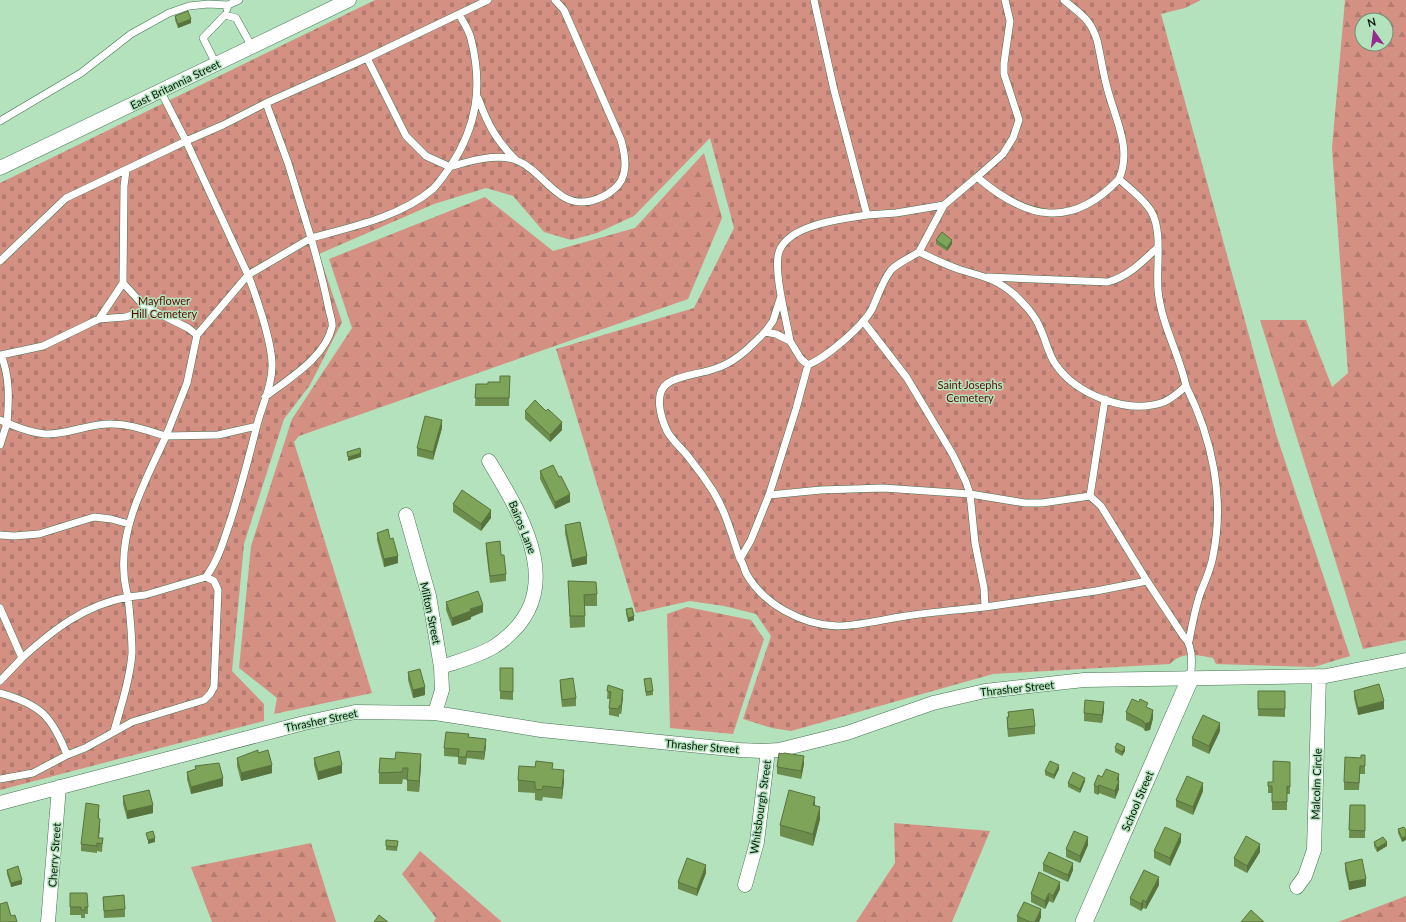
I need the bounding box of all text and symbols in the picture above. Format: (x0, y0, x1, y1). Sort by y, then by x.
north arrow (1354, 12, 1394, 52)
text: N (1366, 14, 1377, 29)
street label: East Britannia Street (128, 57, 222, 111)
park label: Mayflower Hill Cemetery (131, 294, 197, 320)
park label: Saint Josephs Cemetery (938, 378, 1003, 404)
street label: Bairos Lane (507, 499, 540, 555)
street label: Milton Street (418, 581, 444, 645)
street label: Thrasher Street (979, 678, 1055, 698)
street label: Thrasher Street (283, 706, 359, 734)
street label: Thrasher Street (664, 736, 740, 756)
street label: Malcolm Circle (1308, 748, 1324, 820)
street label: Whitsbourgh Street (747, 759, 773, 855)
street label: School Street (1118, 769, 1156, 833)
street label: Cherry Street (45, 822, 63, 888)

